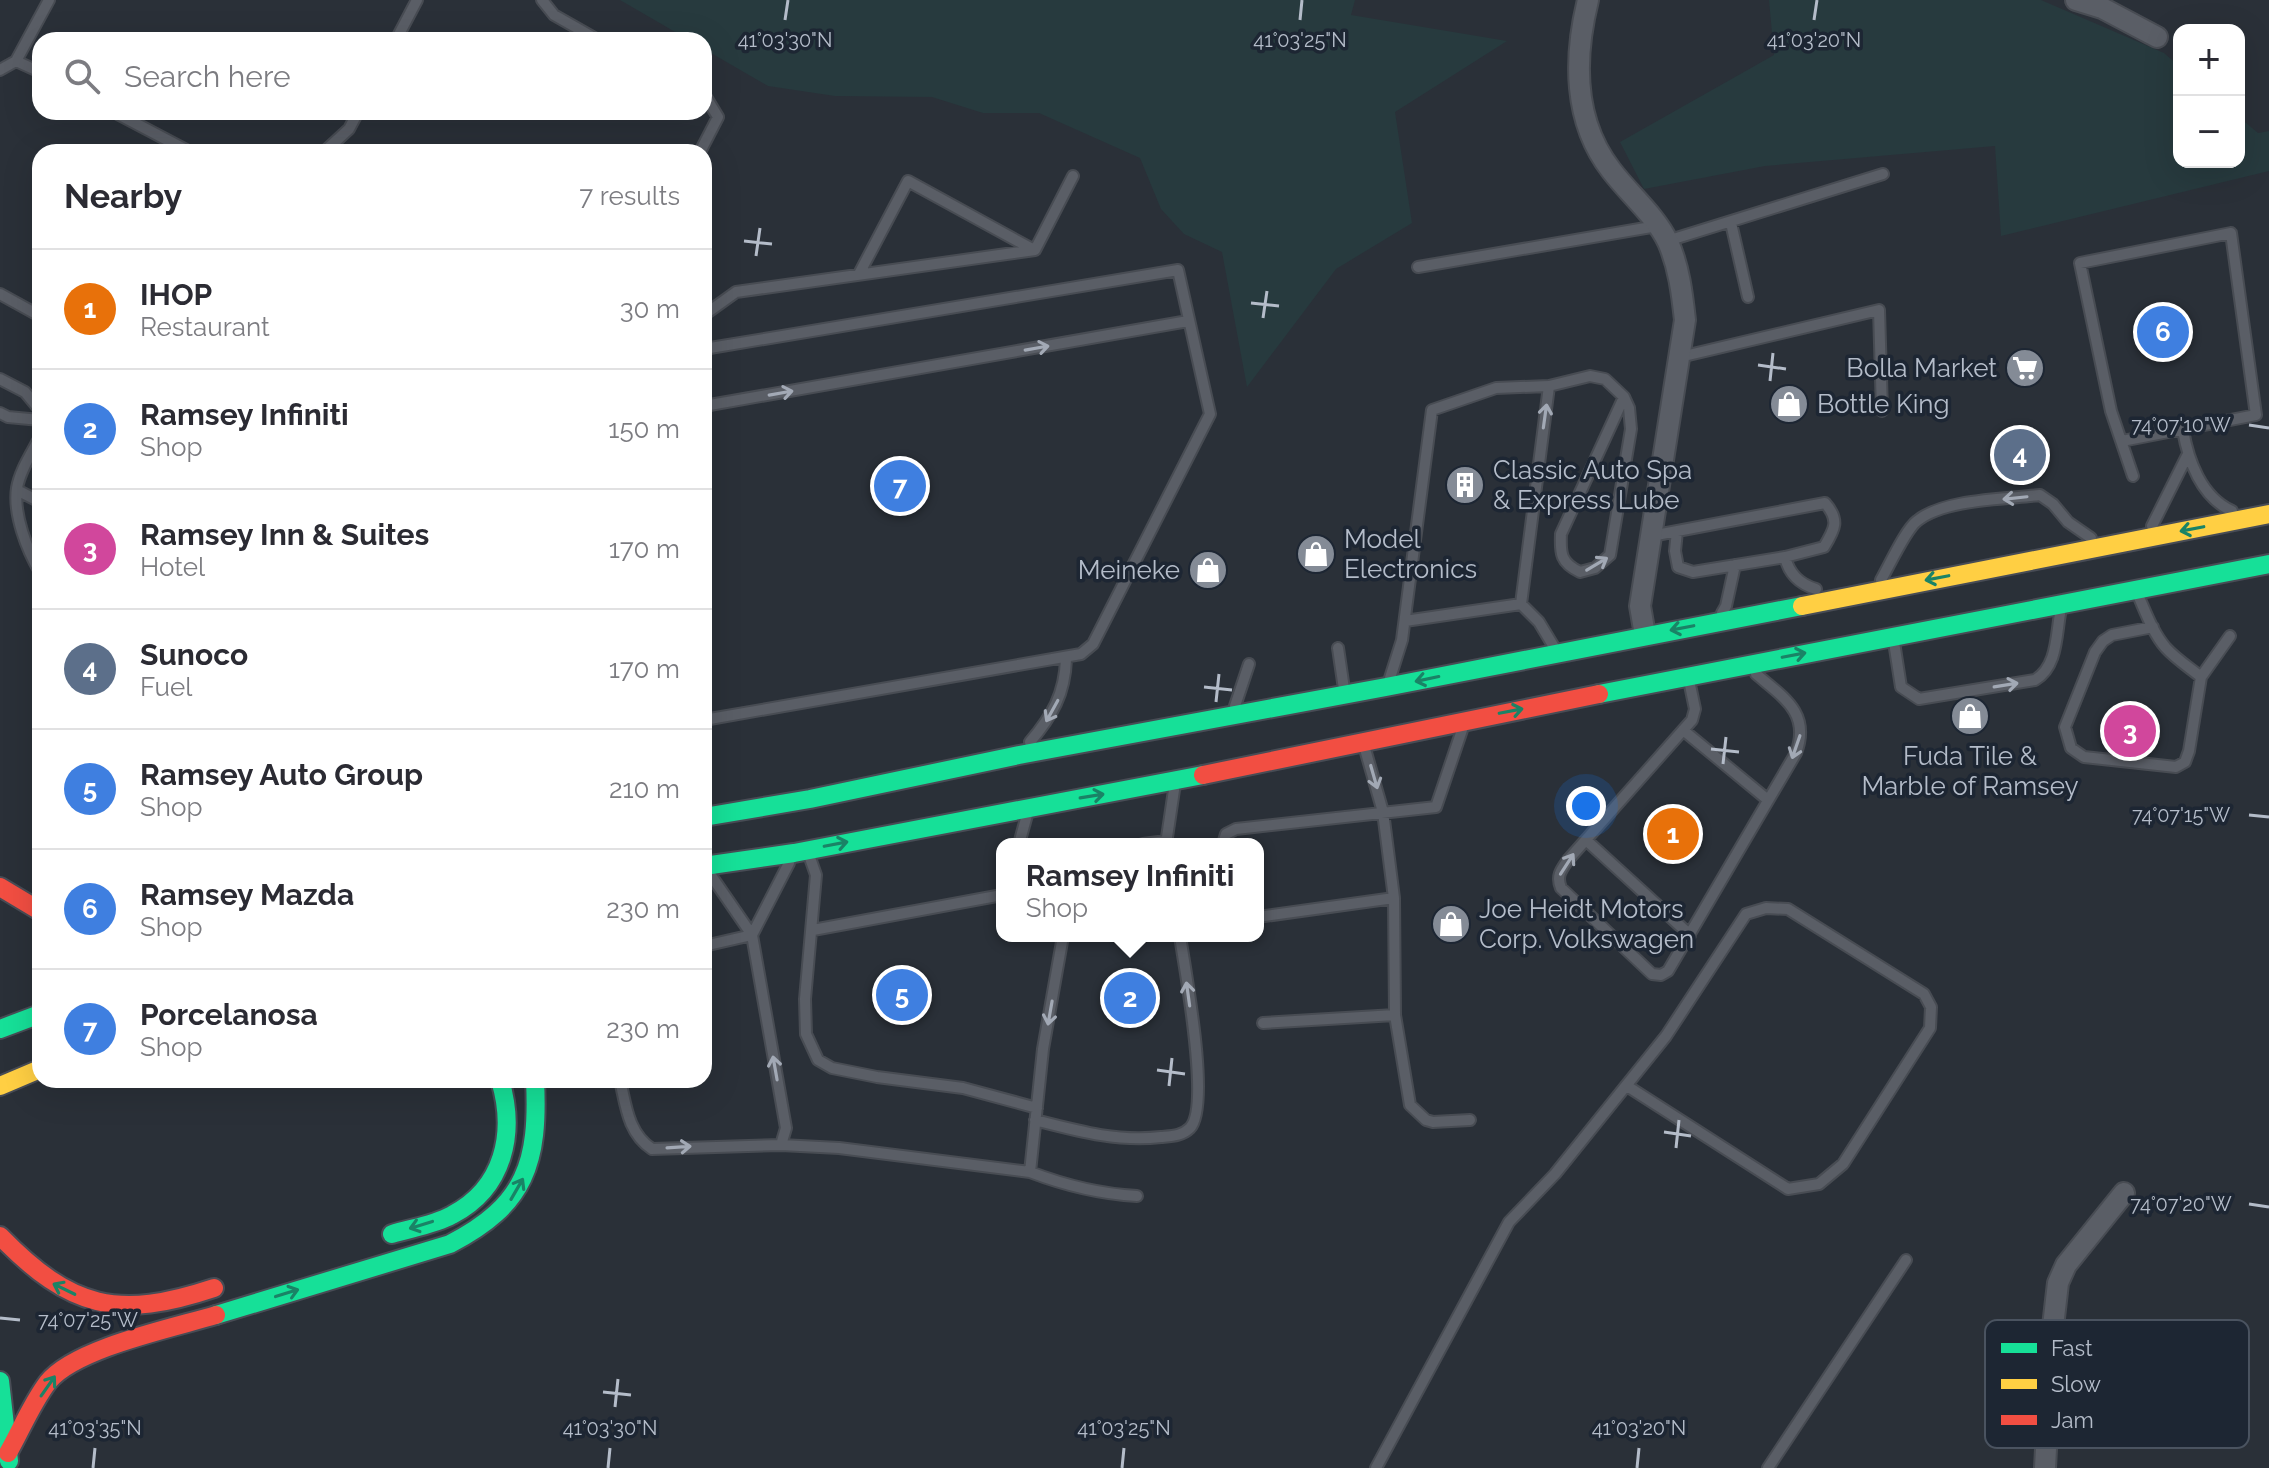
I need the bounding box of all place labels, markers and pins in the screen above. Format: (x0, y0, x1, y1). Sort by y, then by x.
pin: 6 (2137, 302, 2189, 362)
supermarket icon: Bolla Market (2004, 347, 2046, 389)
place label: Bolla Market (1846, 353, 1997, 383)
shop icon: Bottle King (1768, 383, 1810, 425)
place label: Bottle King (1817, 389, 1950, 419)
pin: 4 (1994, 425, 2046, 485)
place label: Classic Auto Spa & Express Lube (1493, 455, 1692, 515)
pin: 7 (874, 456, 926, 516)
building icon: Classic Auto Spa & Express Lube (1444, 464, 1486, 506)
place label: Model Electronics (1344, 524, 1477, 584)
shop icon: Model Electronics (1295, 533, 1337, 575)
shop icon: Meineke (1187, 549, 1229, 591)
place label: Meineke (1078, 555, 1180, 585)
shop icon: Fuda Tile & Marble of Ramsey (1949, 695, 1991, 737)
pin: 3 (2104, 701, 2156, 761)
place label: Fuda Tile & Marble of Ramsey (1861, 741, 2079, 801)
pin: 1 (1647, 804, 1699, 864)
place label: Joe Heidt Motors Corp. Volkswagen (1479, 894, 1694, 954)
shop icon: Joe Heidt Motors Corp. Volkswagen (1430, 903, 1472, 945)
pin: 5 (876, 965, 928, 1025)
pin: 2 (1104, 968, 1156, 1028)

